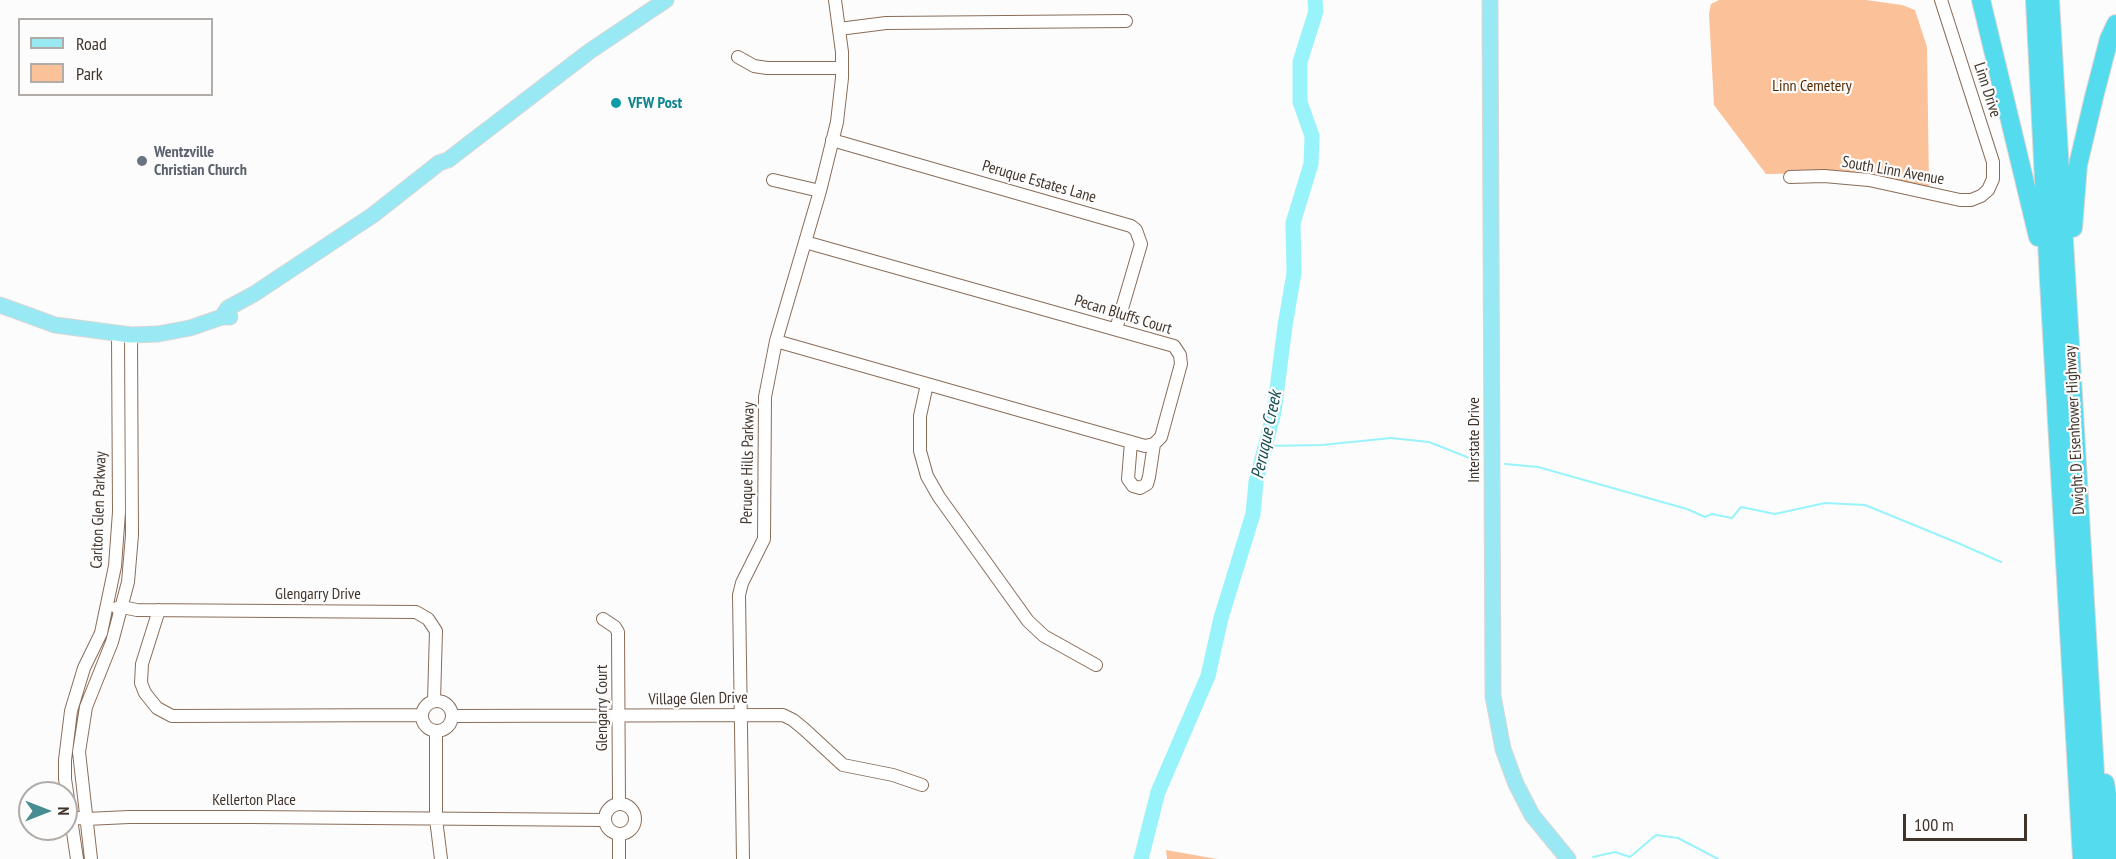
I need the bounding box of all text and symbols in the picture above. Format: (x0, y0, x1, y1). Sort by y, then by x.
legend (18, 18, 213, 96)
text: Road (76, 32, 107, 55)
street label: Linn Drive (1969, 60, 2005, 120)
text: Park (76, 62, 103, 85)
park label: Linn Cemetery (1772, 76, 1852, 96)
place label: VFW Post (628, 93, 682, 113)
marker: VFW Post (609, 96, 623, 110)
place label: Wentzville Christian Church (154, 142, 247, 180)
street label: South Linn Avenue (1840, 153, 1946, 189)
marker: Wentzville Christian Church (135, 154, 149, 168)
street label: Peruque Estates Lane (980, 157, 1098, 207)
street label: Pecan Bluffs Court (1072, 291, 1174, 339)
street label: Dwight D Eisenhower Highway (2061, 345, 2089, 515)
water label: Peruque Creek (1247, 389, 1287, 481)
street label: Interstate Drive (1464, 397, 1484, 483)
street label: Peruque Hills Parkway (737, 402, 759, 524)
street label: Carlton Glen Parkway (87, 451, 111, 569)
street label: Glengarry Drive (275, 584, 361, 604)
street label: Glengarry Court (592, 665, 612, 751)
street label: Village Glen Drive (648, 689, 748, 709)
north arrow (18, 781, 78, 841)
street label: Kellerton Place (212, 790, 296, 810)
scale bar (1906, 802, 2030, 840)
text: N (54, 807, 74, 815)
text: 100 m (1914, 813, 1954, 836)

